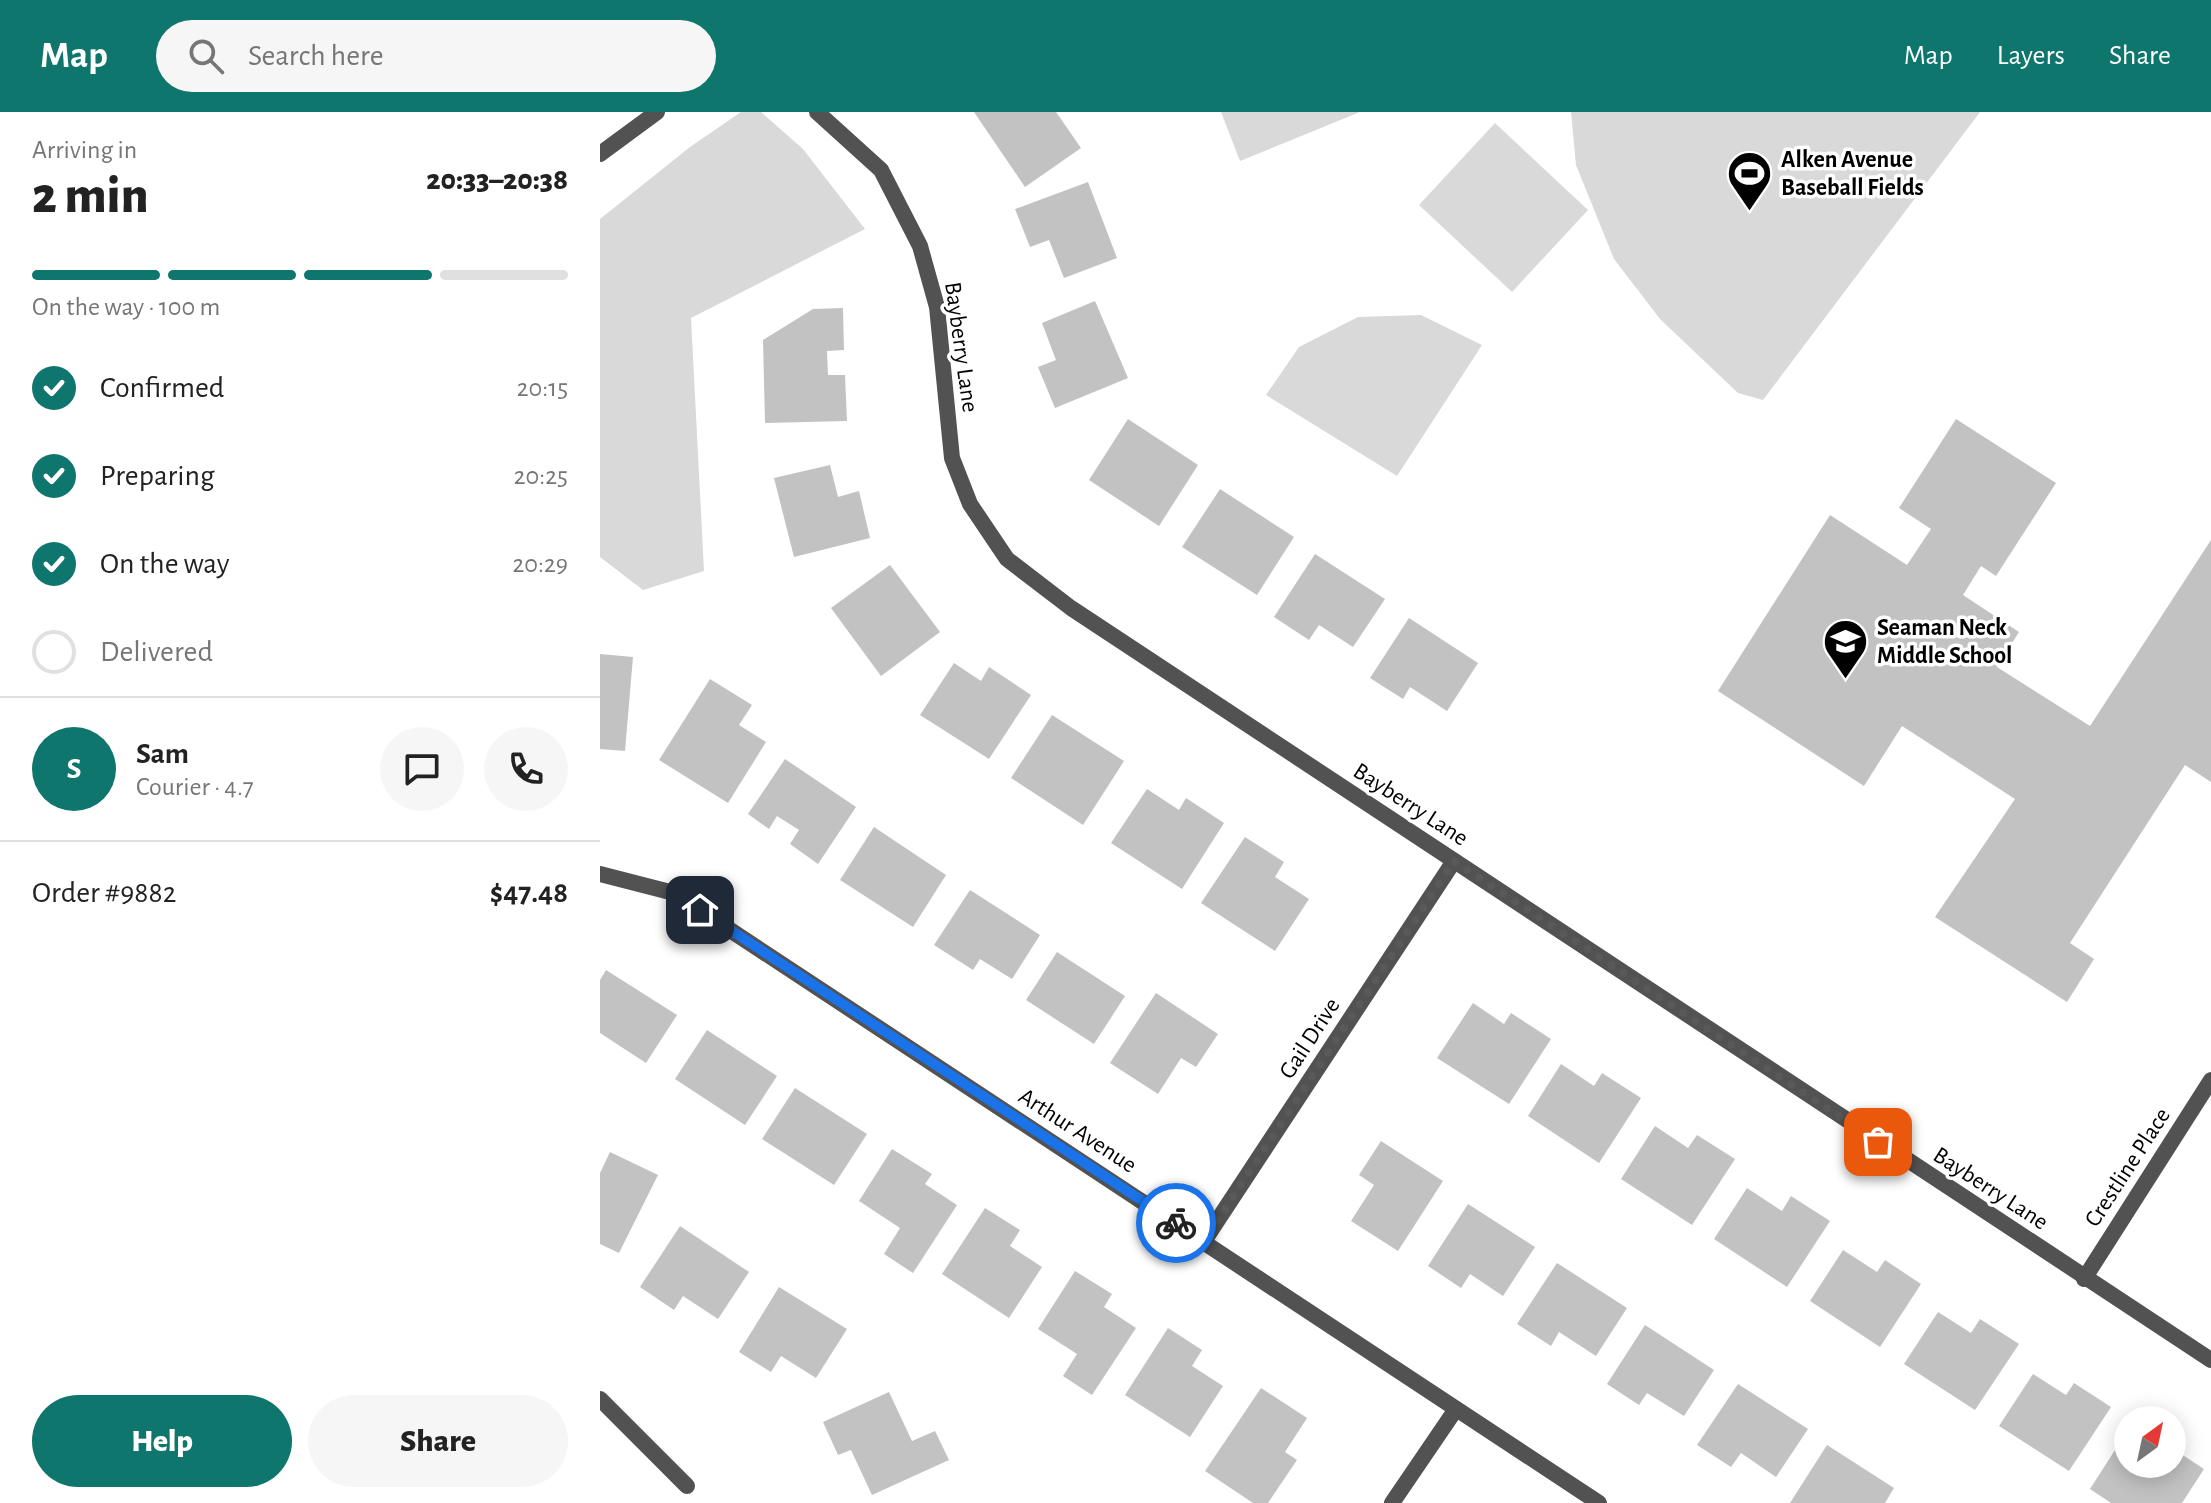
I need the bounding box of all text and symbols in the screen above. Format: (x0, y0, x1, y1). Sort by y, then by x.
search box (156, 20, 716, 92)
icon: search (184, 34, 228, 78)
text: Map (40, 37, 108, 75)
text: Search here (248, 41, 384, 71)
text: Map (1904, 42, 1953, 70)
text: Layers (1997, 42, 2065, 70)
text: Share (2109, 42, 2171, 70)
text: Arriving in (32, 137, 137, 163)
place label: Alken Avenue Baseball Fields (1781, 148, 1924, 200)
sports icon: Alken Avenue Baseball Fields (1726, 149, 1774, 212)
text: 20:33–20:38 (426, 165, 568, 195)
text: 2 min (32, 170, 148, 222)
street label: Bayberry Lane (940, 280, 982, 414)
text: On the way · 100 m (32, 294, 220, 320)
icon: check (32, 366, 76, 410)
text: Confirmed (100, 373, 224, 403)
text: 20:15 (517, 375, 568, 401)
icon: check (32, 454, 76, 498)
text: Preparing (100, 461, 215, 491)
text: 20:25 (514, 463, 568, 489)
icon: check (32, 542, 76, 586)
text: On the way (100, 549, 229, 579)
text: 20:29 (512, 551, 568, 577)
place label: Seaman Neck Middle School (1877, 616, 2012, 668)
school or university icon: Seaman Neck Middle School (1822, 617, 1870, 680)
text: Delivered (100, 637, 213, 667)
button: chat (380, 727, 464, 811)
button: phone (484, 727, 568, 811)
text: Sam (136, 739, 189, 769)
text: S (67, 754, 81, 784)
street label: Bayberry Lane (1349, 759, 1472, 851)
text: Courier · 4.7 (136, 774, 254, 800)
pin (666, 876, 734, 944)
text: Order #9882 (32, 878, 176, 908)
text: $47.48 (490, 878, 568, 908)
icon: home (678, 888, 722, 932)
street label: Gail Drive (1275, 994, 1345, 1083)
street label: Arthur Avenue (1014, 1084, 1141, 1178)
street label: Crestline Place (2081, 1104, 2175, 1231)
pin (1844, 1108, 1912, 1176)
icon: bag (1856, 1120, 1900, 1164)
street label: Bayberry Lane (1929, 1143, 2052, 1235)
courier (1136, 1183, 1216, 1263)
icon: bike (1154, 1201, 1198, 1245)
button: Help (32, 1395, 292, 1487)
button: Share (308, 1395, 568, 1487)
north arrow (2114, 1406, 2186, 1478)
map controls (2114, 1406, 2186, 1478)

